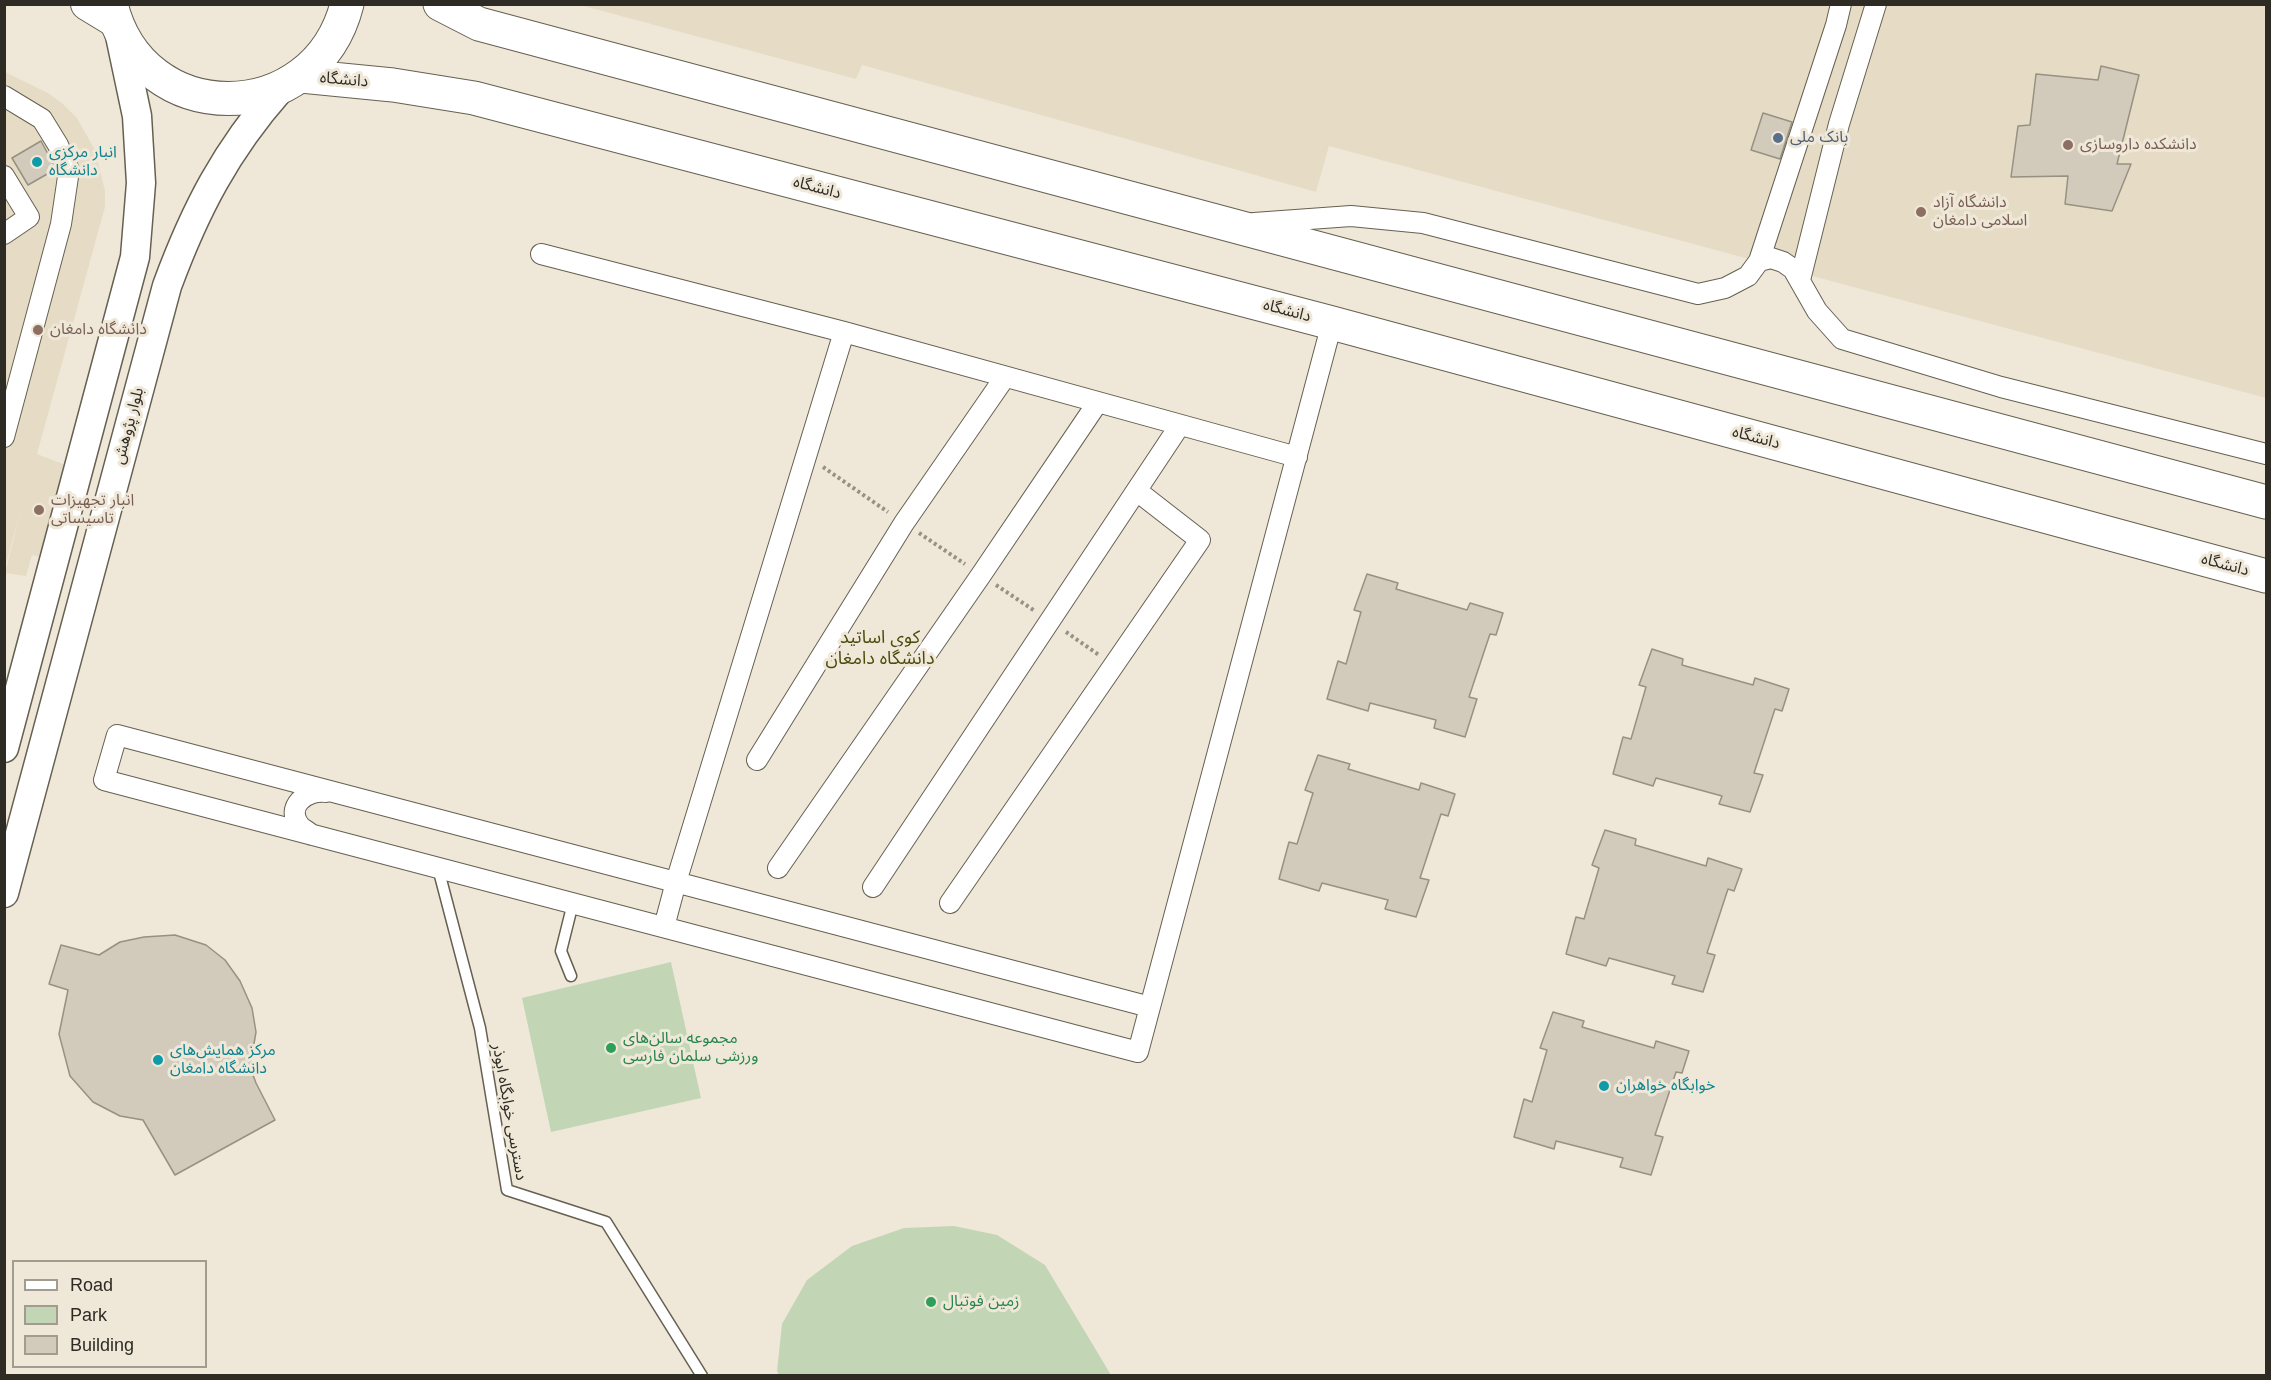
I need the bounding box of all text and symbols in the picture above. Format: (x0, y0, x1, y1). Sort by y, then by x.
street label: دانشگاه (319, 68, 369, 92)
place label: بانک ملی (1790, 128, 1848, 148)
marker: بانک ملی (1771, 131, 1785, 145)
place label: دانشکده داروسازی (2080, 135, 2197, 155)
marker: دانشکده داروسازی (2061, 138, 2075, 152)
place label: انبار مرکزی دانشگاه (49, 143, 117, 181)
marker: انبار مرکزی دانشگاه (30, 155, 44, 169)
street label: دانشگاه (791, 172, 843, 204)
place label: دانشگاه آزاد اسلامی دامغان (1933, 193, 2027, 231)
marker: دانشگاه آزاد اسلامی دامغان (1914, 205, 1928, 219)
street label: دانشگاه (1261, 295, 1313, 327)
place label: دانشگاه دامغان (50, 320, 147, 340)
marker: دانشگاه دامغان (31, 323, 45, 337)
street label: بلوار پژوهش (110, 386, 148, 466)
street label: دانشگاه (1730, 422, 1782, 454)
place label: انبار تجهیزات تاسیساتی (51, 491, 134, 529)
marker: انبار تجهیزات تاسیساتی (32, 503, 46, 517)
street label: دانشگاه (2199, 549, 2251, 581)
district label: کوی اساتید دانشگاه دامغان (826, 627, 934, 670)
place label: مجموعه سالن‌های ورزشی سلمان فارسی (623, 1029, 758, 1067)
place label: مرکز همایش‌های دانشگاه دامغان (170, 1041, 276, 1079)
marker: مجموعه سالن‌های ورزشی سلمان فارسی (604, 1041, 618, 1055)
street label: دسترسی خوابگاه ابوذر (488, 1042, 530, 1182)
marker: مرکز همایش‌های دانشگاه دامغان (151, 1053, 165, 1067)
place label: خوابگاه خواهران (1616, 1076, 1715, 1096)
marker: خوابگاه خواهران (1597, 1079, 1611, 1093)
legend (12, 1260, 207, 1368)
text: Road (70, 1275, 113, 1295)
place label: زمین فوتبال (943, 1292, 1019, 1312)
marker: زمین فوتبال (924, 1295, 938, 1309)
text: Park (70, 1305, 107, 1325)
text: Building (70, 1335, 134, 1355)

